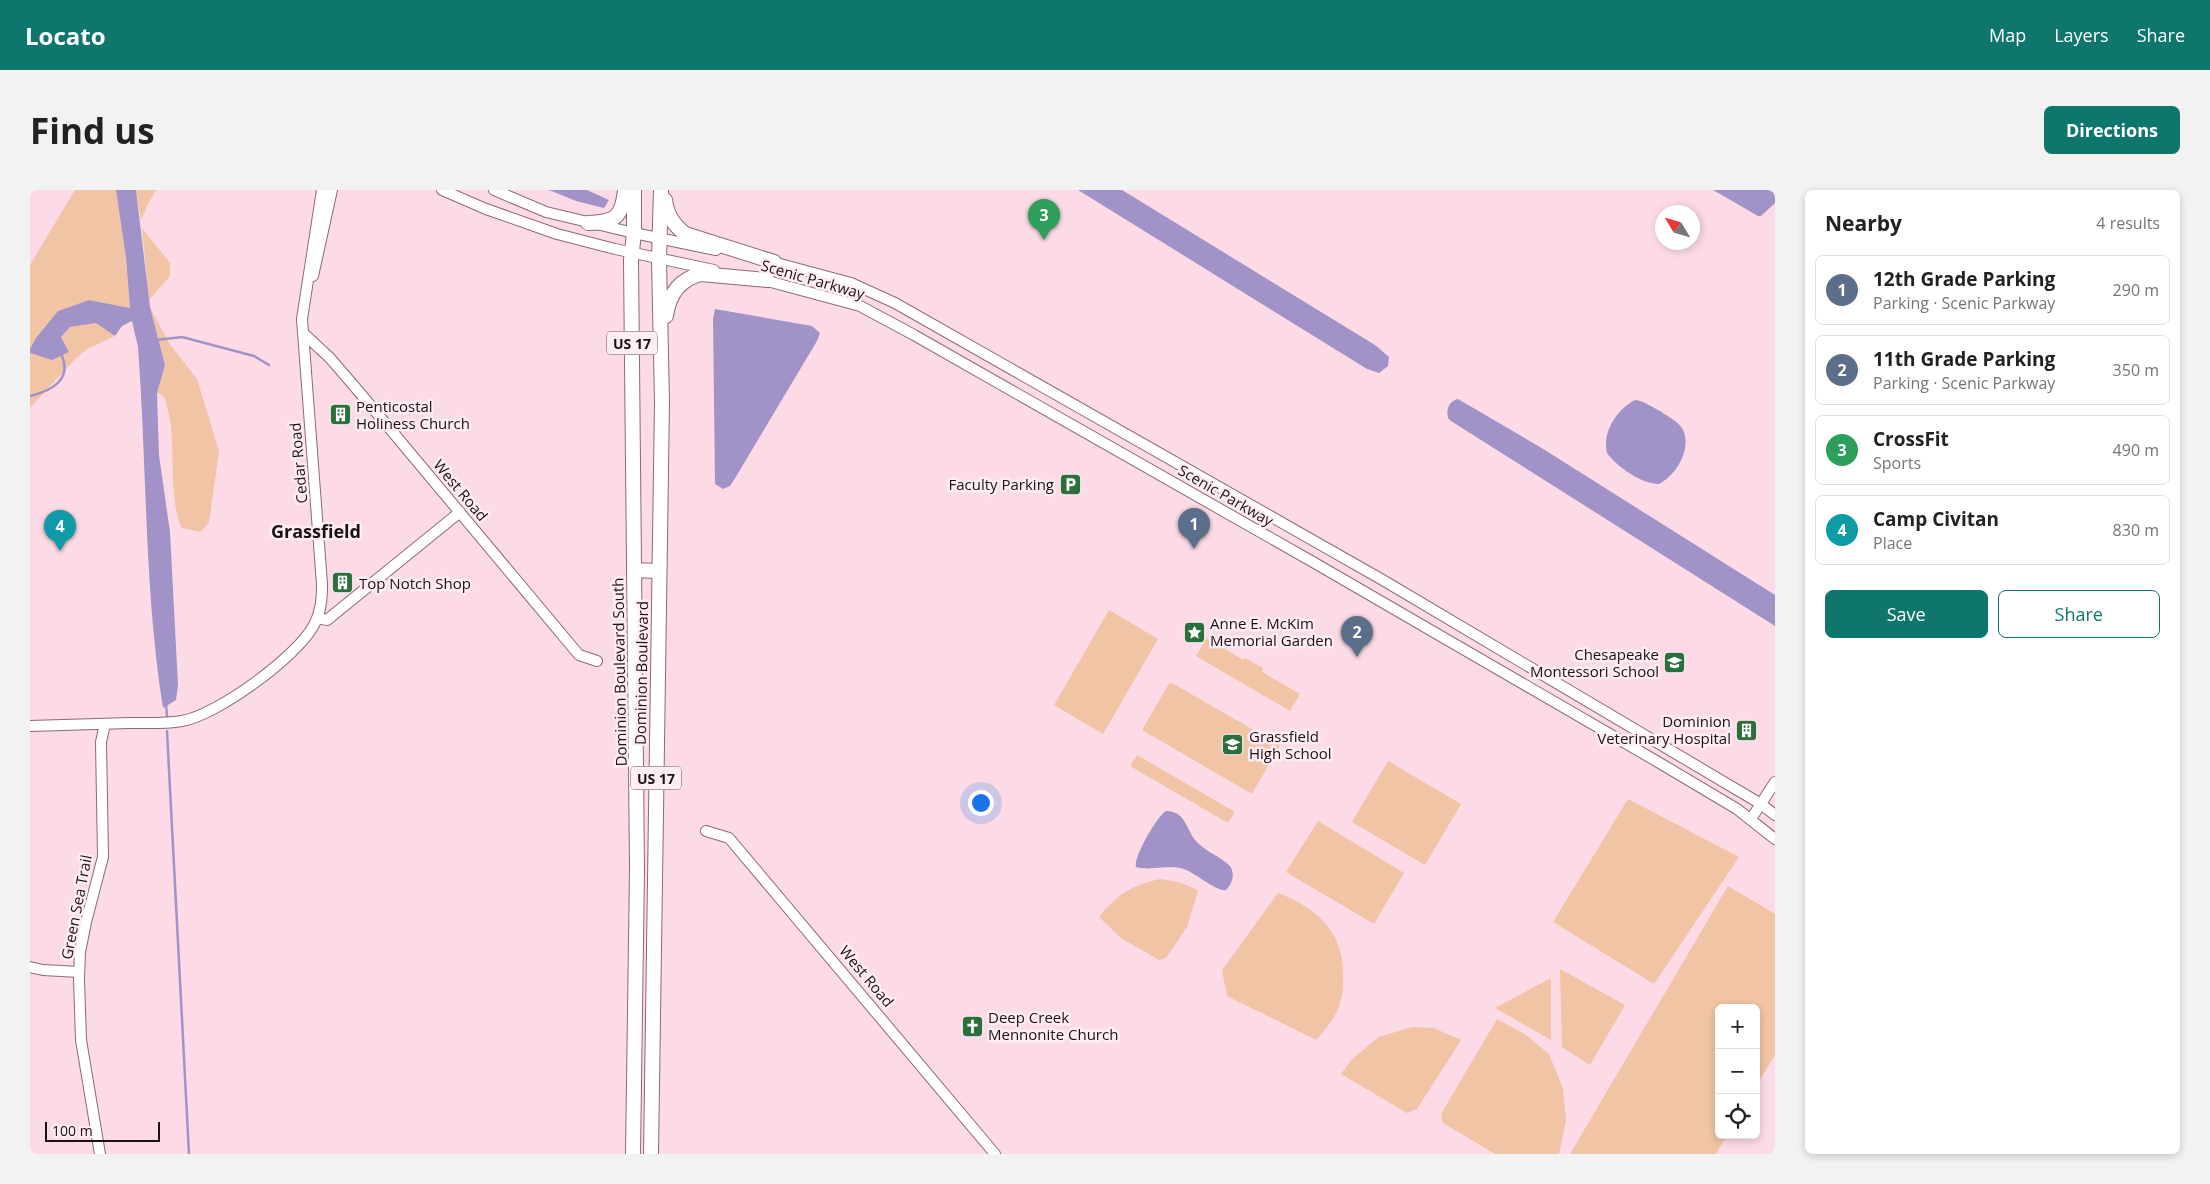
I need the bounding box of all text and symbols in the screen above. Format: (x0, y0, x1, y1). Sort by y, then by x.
text: Locato (25, 19, 106, 52)
text: Map (1989, 23, 2026, 47)
text: Layers (2054, 23, 2109, 47)
text: Share (2137, 23, 2185, 47)
button: Directions (2044, 106, 2180, 154)
text: Find us (30, 107, 155, 154)
pin: 3 (1028, 199, 1060, 240)
north arrow (1655, 205, 1700, 250)
text: Nearby (1825, 209, 1902, 237)
text: 4 results (2096, 212, 2160, 234)
street label: Scenic Parkway (759, 255, 868, 303)
text: 12th Grade Parking (1873, 266, 2055, 292)
text: 1 (1837, 279, 1847, 301)
text: 290 m (2113, 279, 2159, 301)
text: Parking · Scenic Parkway (1873, 292, 2055, 314)
road number: US 17 (607, 332, 657, 354)
text: 11th Grade Parking (1873, 346, 2055, 372)
text: 2 (1837, 359, 1847, 381)
text: 350 m (2113, 359, 2159, 381)
text: Parking · Scenic Parkway (1873, 372, 2055, 394)
place label: Penticostal Holiness Church (356, 396, 470, 433)
building icon: Penticostal Holiness Church (328, 403, 352, 427)
street label: Cedar Road (284, 422, 312, 504)
text: CrossFit (1873, 426, 1949, 452)
text: 3 (1837, 439, 1847, 461)
text: 490 m (2113, 439, 2159, 461)
text: Sports (1873, 452, 1921, 474)
street label: West Road (429, 455, 493, 525)
street label: Scenic Parkway (1175, 460, 1278, 531)
parking icon: Faculty Parking (1058, 472, 1082, 496)
place label: Faculty Parking (948, 474, 1054, 494)
text: Camp Civitan (1873, 506, 1999, 532)
pin: 1 (1178, 508, 1210, 549)
pin: 4 (44, 510, 76, 551)
district label: Grassfield (271, 519, 361, 543)
text: 4 (1837, 519, 1847, 541)
text: 830 m (2113, 519, 2159, 541)
text: Place (1873, 532, 1912, 554)
building icon: Top Notch Shop (331, 571, 355, 595)
place label: Top Notch Shop (359, 573, 471, 593)
street label: Dominion Boulevard South (607, 577, 631, 767)
button: Save (1825, 590, 1988, 638)
button: Share (1998, 590, 2160, 638)
street label: Dominion Boulevard (630, 601, 652, 745)
place label: Anne E. McKim Memorial Garden (1210, 613, 1333, 650)
pin: 2 (1341, 616, 1373, 657)
place icon: Anne E. McKim Memorial Garden (1182, 620, 1206, 644)
place label: Chesapeake Montessori School (1530, 644, 1659, 681)
school or university icon: Chesapeake Montessori School (1663, 651, 1687, 675)
place label: Dominion Veterinary Hospital (1597, 711, 1731, 748)
building icon: Dominion Veterinary Hospital (1735, 718, 1759, 742)
place label: Grassfield High School (1249, 726, 1332, 763)
school or university icon: Grassfield High School (1221, 733, 1245, 757)
road number: US 17 (631, 766, 681, 790)
your location (968, 790, 994, 816)
street label: Green Sea Trail (56, 853, 96, 961)
street label: West Road (835, 941, 899, 1011)
map controls (1715, 1004, 1760, 1139)
button: + (1715, 1004, 1760, 1049)
place label: Deep Creek Mennonite Church (988, 1007, 1118, 1044)
church icon: Deep Creek Mennonite Church (960, 1014, 984, 1038)
button: − (1715, 1049, 1760, 1094)
button: locate (1715, 1094, 1760, 1139)
scale bar (45, 1119, 160, 1142)
text: 100 m (52, 1121, 93, 1140)

